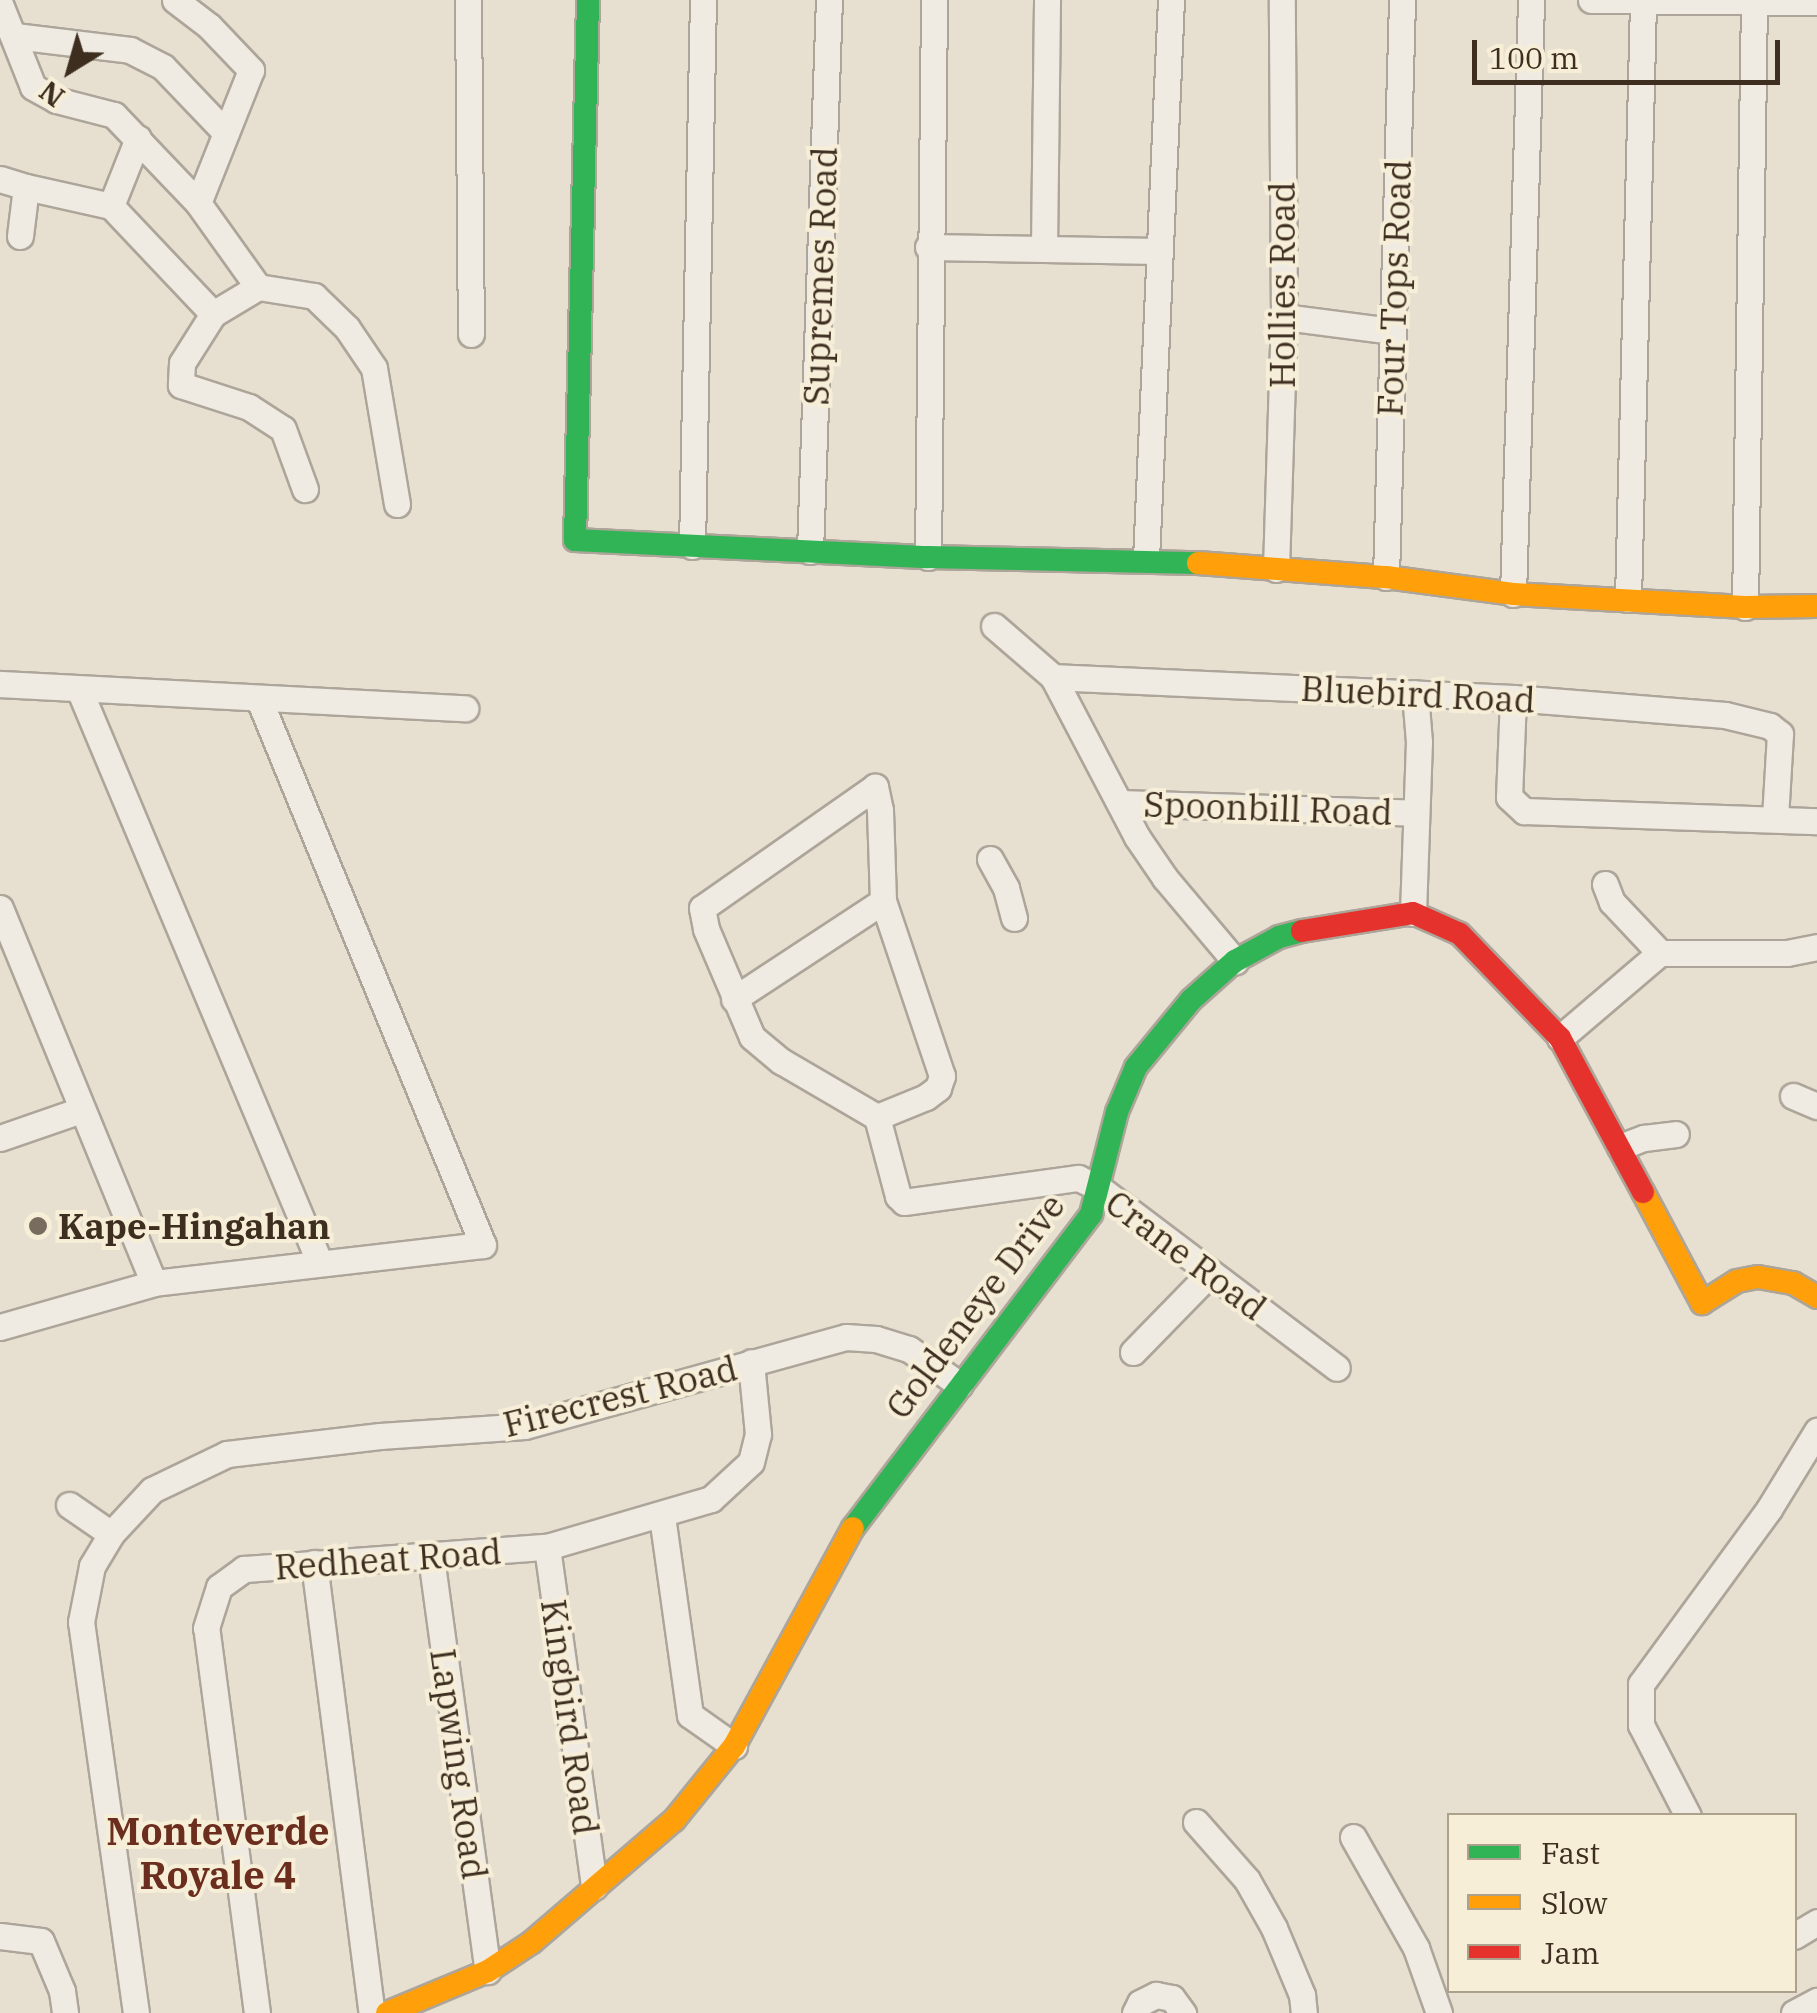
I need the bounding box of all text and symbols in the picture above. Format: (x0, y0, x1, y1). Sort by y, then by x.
north arrow (20, 20, 120, 120)
scale bar (1477, 20, 1784, 82)
text: 100 m (1489, 38, 1579, 77)
text: N (32, 73, 72, 116)
street label: Supremes Road (794, 146, 846, 406)
street label: Four Tops Road (1369, 159, 1419, 417)
street label: Hollies Road (1261, 182, 1303, 388)
street label: Bluebird Road (1300, 667, 1536, 721)
street label: Spoonbill Road (1143, 783, 1393, 833)
street label: Crane Road (1098, 1181, 1274, 1329)
street label: Goldeneye Drive (877, 1186, 1073, 1426)
place label: Kape-Hingahan (58, 1205, 330, 1247)
marker: Kape-Hingahan (27, 1215, 49, 1237)
street label: Firecrest Road (499, 1347, 741, 1445)
street label: Redheat Road (273, 1530, 503, 1588)
street label: Kingbird Road (533, 1596, 607, 1838)
street label: Lapwing Road (422, 1646, 496, 1882)
district label: Monteverde Royale 4 (106, 1808, 330, 1898)
legend (1447, 1813, 1797, 1993)
text: Fast (1541, 1833, 1600, 1872)
text: Slow (1541, 1883, 1608, 1922)
text: Jam (1541, 1933, 1600, 1972)

